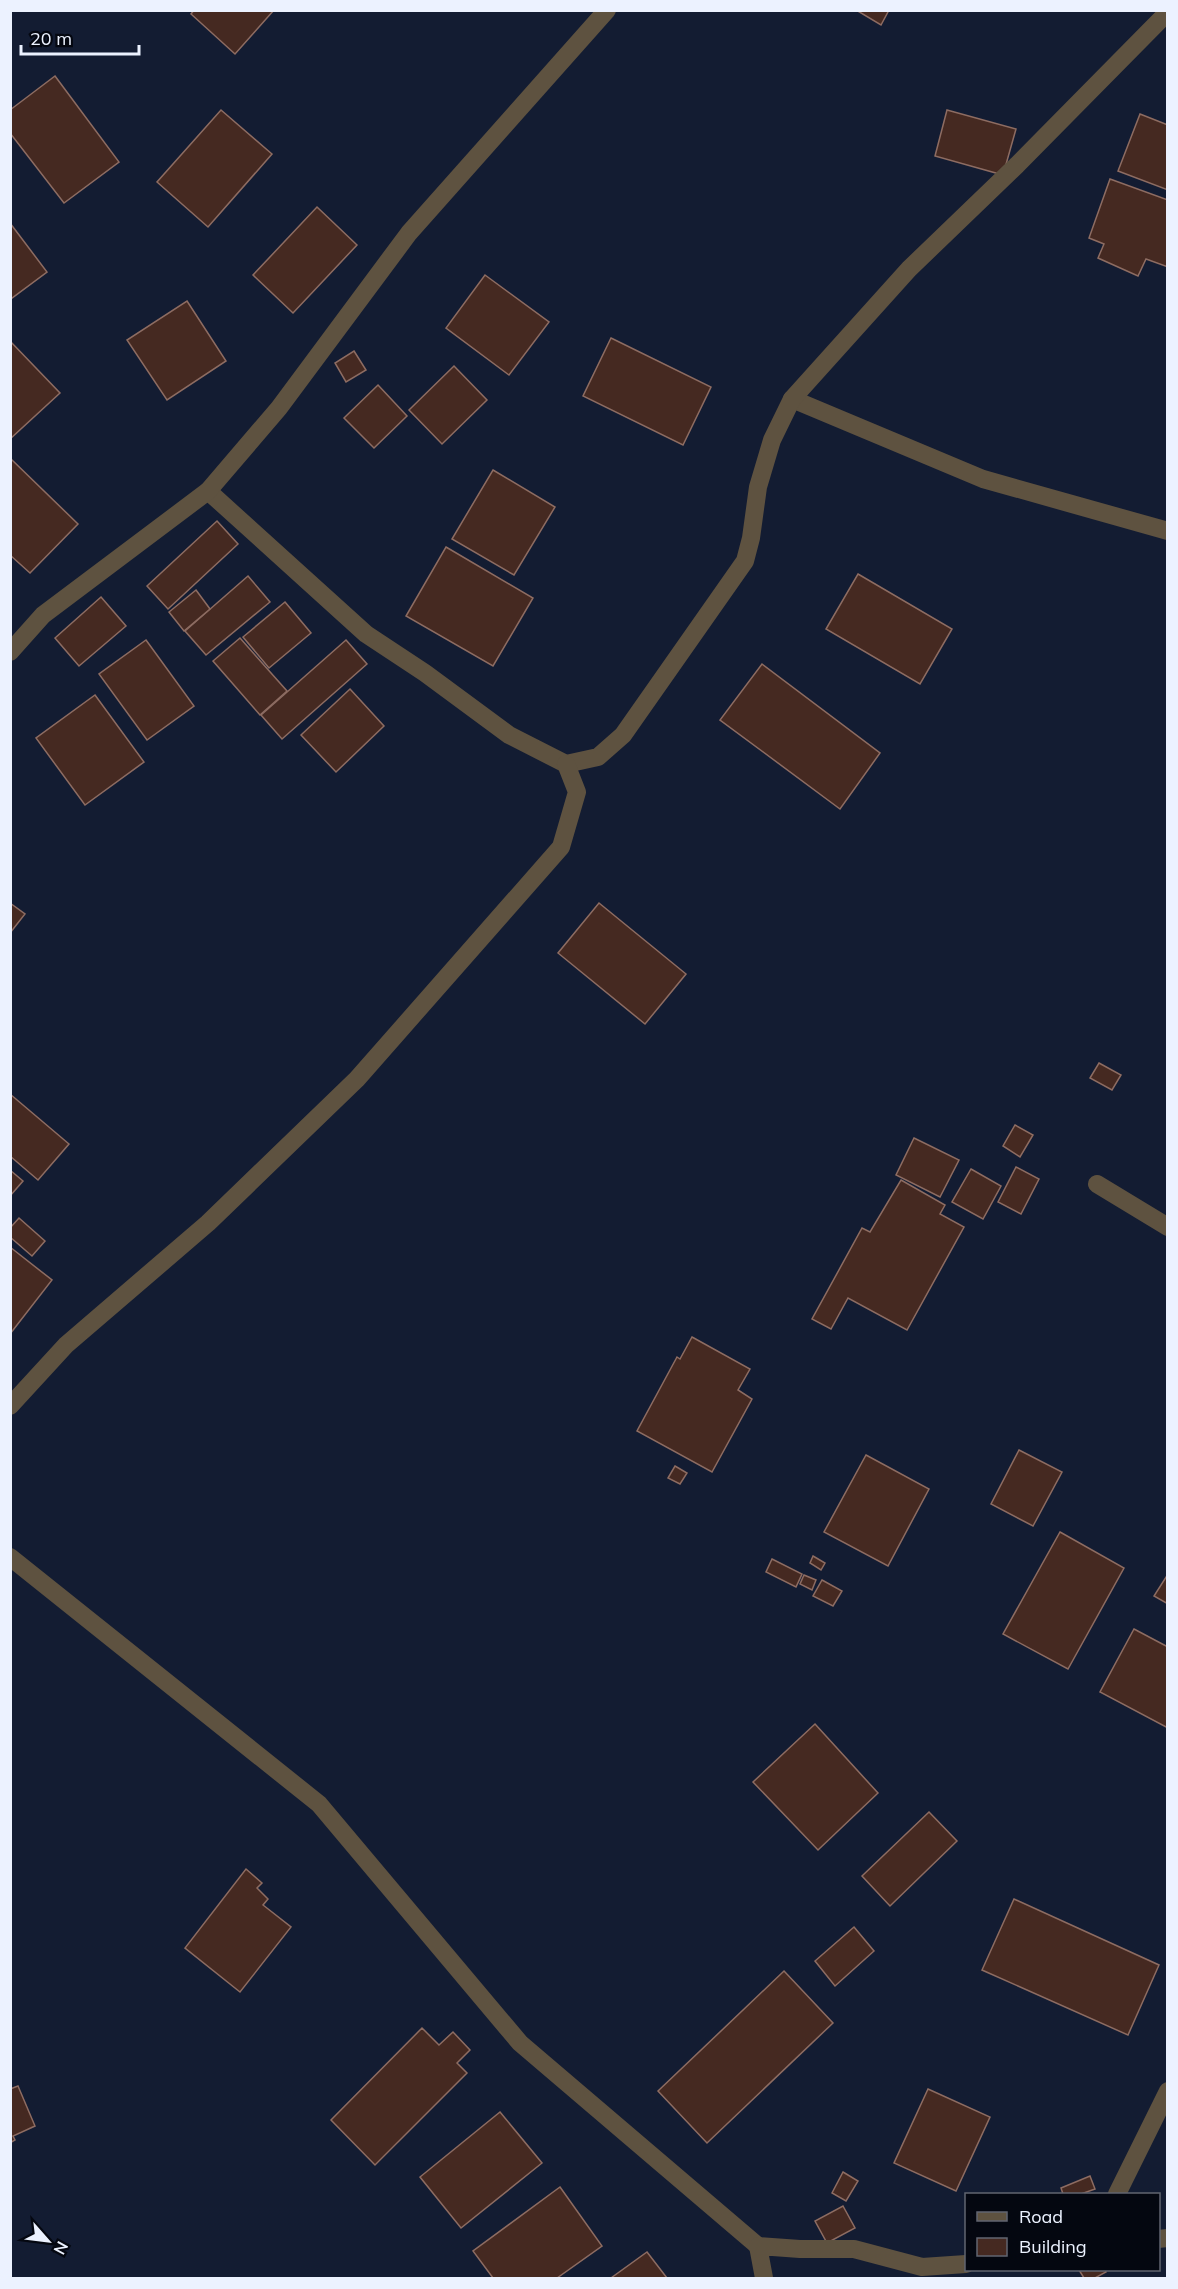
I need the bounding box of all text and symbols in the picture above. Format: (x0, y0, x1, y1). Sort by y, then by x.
scale bar (21, 18, 140, 56)
text: 20 m (30, 27, 72, 50)
legend (965, 2193, 1160, 2271)
text: Road (1019, 2205, 1063, 2228)
north arrow (18, 2211, 78, 2271)
text: Building (1019, 2235, 1087, 2258)
text: N (50, 2238, 73, 2258)

